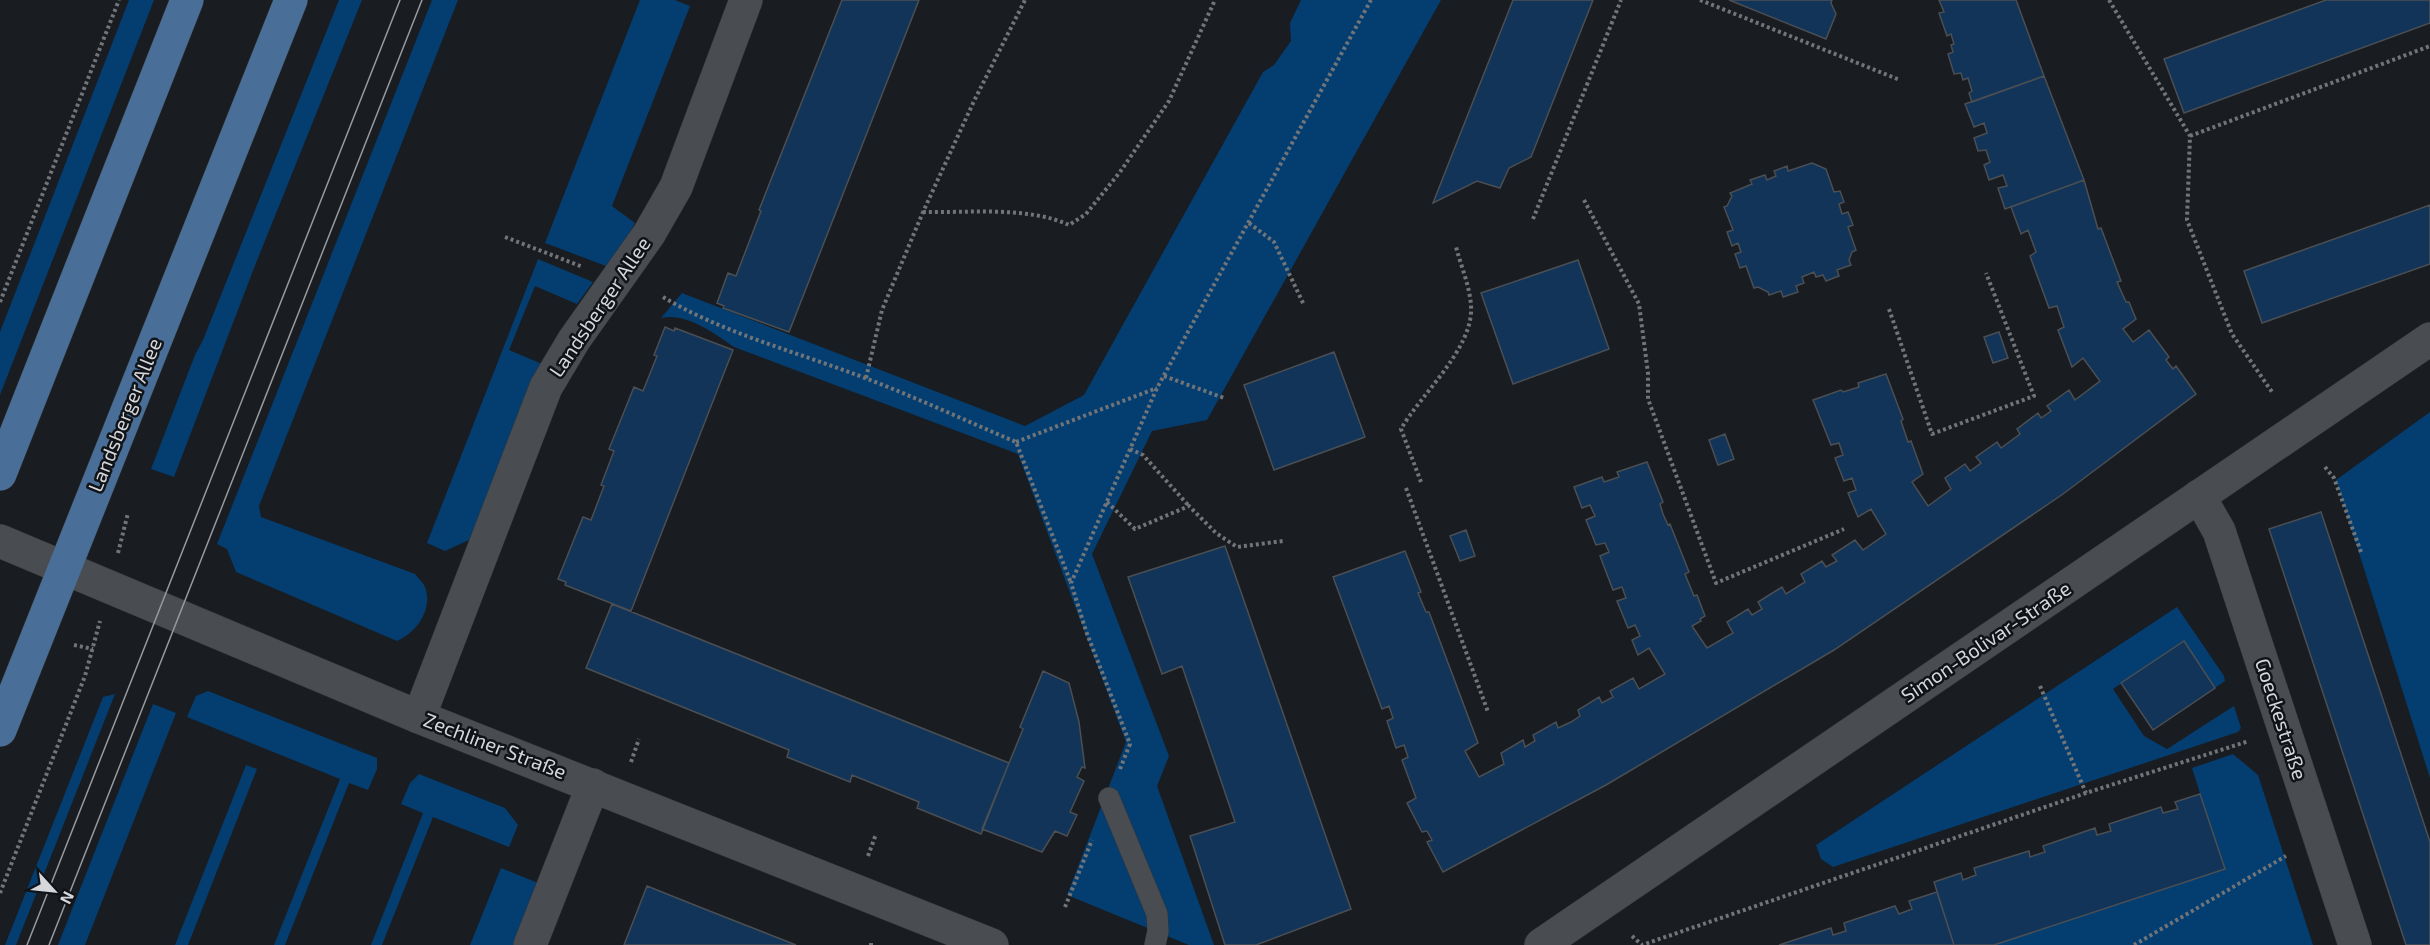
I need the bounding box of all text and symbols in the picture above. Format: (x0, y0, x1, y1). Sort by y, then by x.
street label: Landsberger Allee (543, 232, 655, 381)
street label: Landsberger Allee (82, 334, 166, 495)
street label: Simon-Bolivar-Straße (1896, 575, 2075, 707)
street label: Goeckestraße (2251, 655, 2313, 782)
street label: Zechliner Straße (421, 707, 570, 783)
north arrow (24, 861, 84, 921)
text: N (57, 889, 79, 908)

